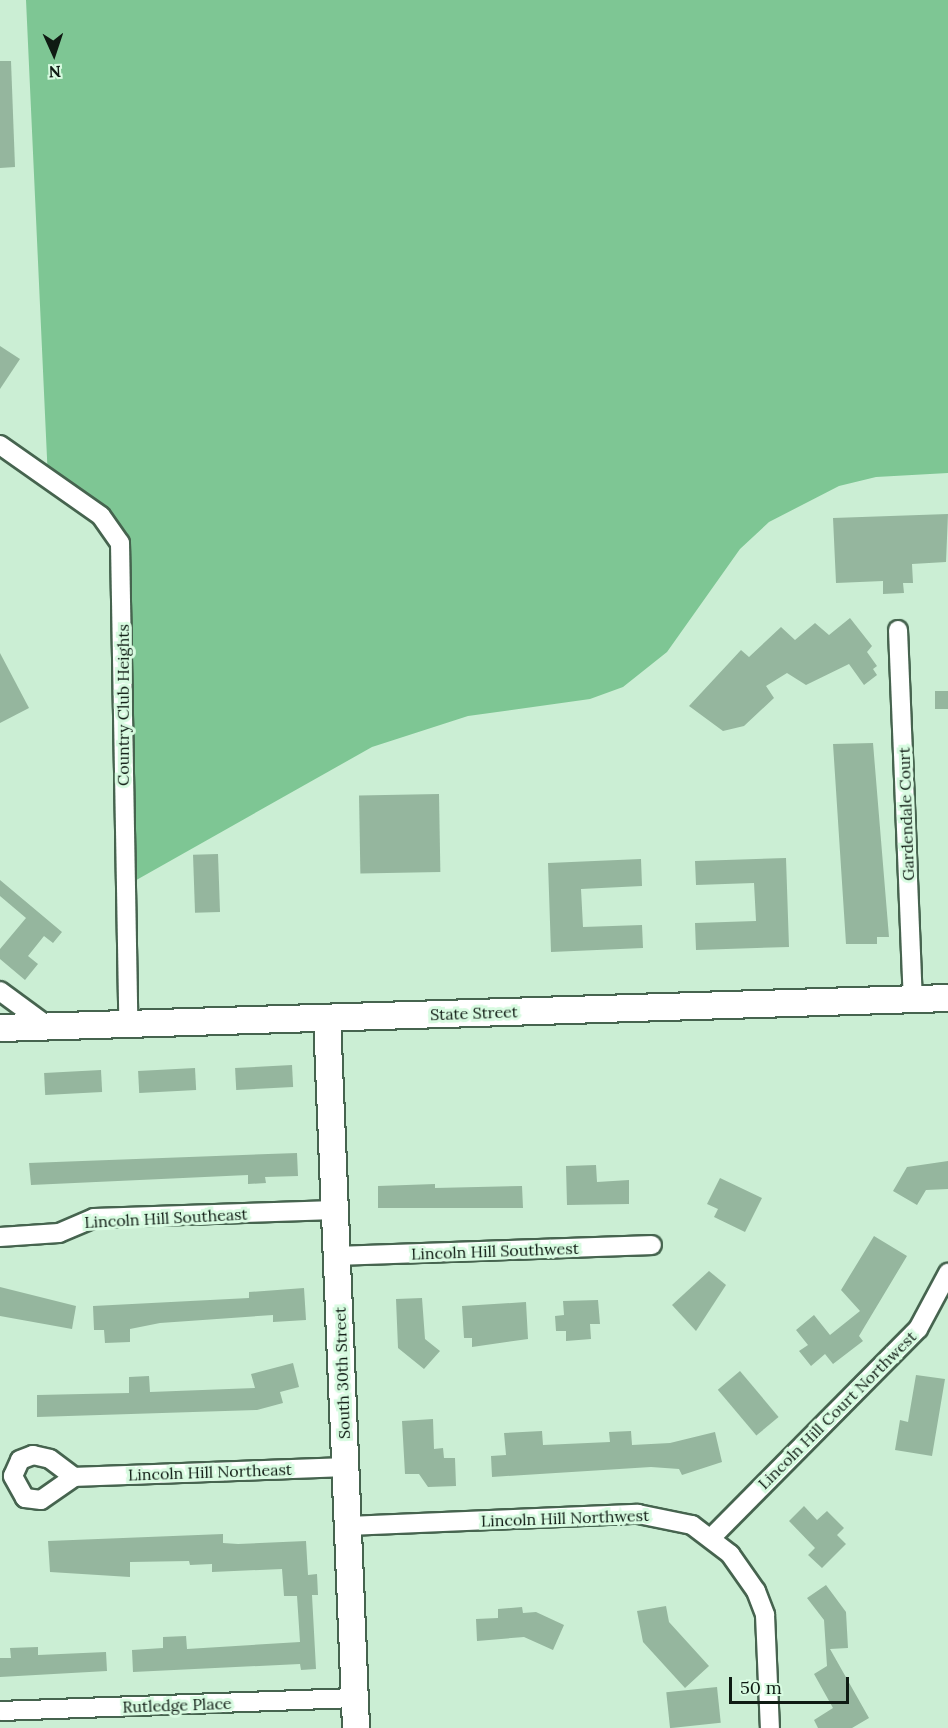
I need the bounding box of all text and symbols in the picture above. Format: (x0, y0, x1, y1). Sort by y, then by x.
north arrow (24, 24, 84, 84)
text: N (48, 62, 62, 82)
street label: Country Club Heights (113, 624, 133, 786)
street label: Gardendale Court (894, 747, 918, 881)
street label: State Street (430, 1002, 518, 1024)
street label: Lincoln Hill Southeast (84, 1204, 248, 1232)
street label: Lincoln Hill Southwest (411, 1238, 579, 1264)
street label: South 30th Street (330, 1307, 354, 1439)
street label: Lincoln Hill Court Northwest (754, 1327, 920, 1493)
street label: Lincoln Hill Northeast (128, 1460, 292, 1484)
street label: Lincoln Hill Northwest (481, 1505, 649, 1531)
scale bar (732, 1665, 852, 1703)
text: 50 m (740, 1676, 782, 1699)
street label: Rutledge Place (122, 1693, 232, 1717)

